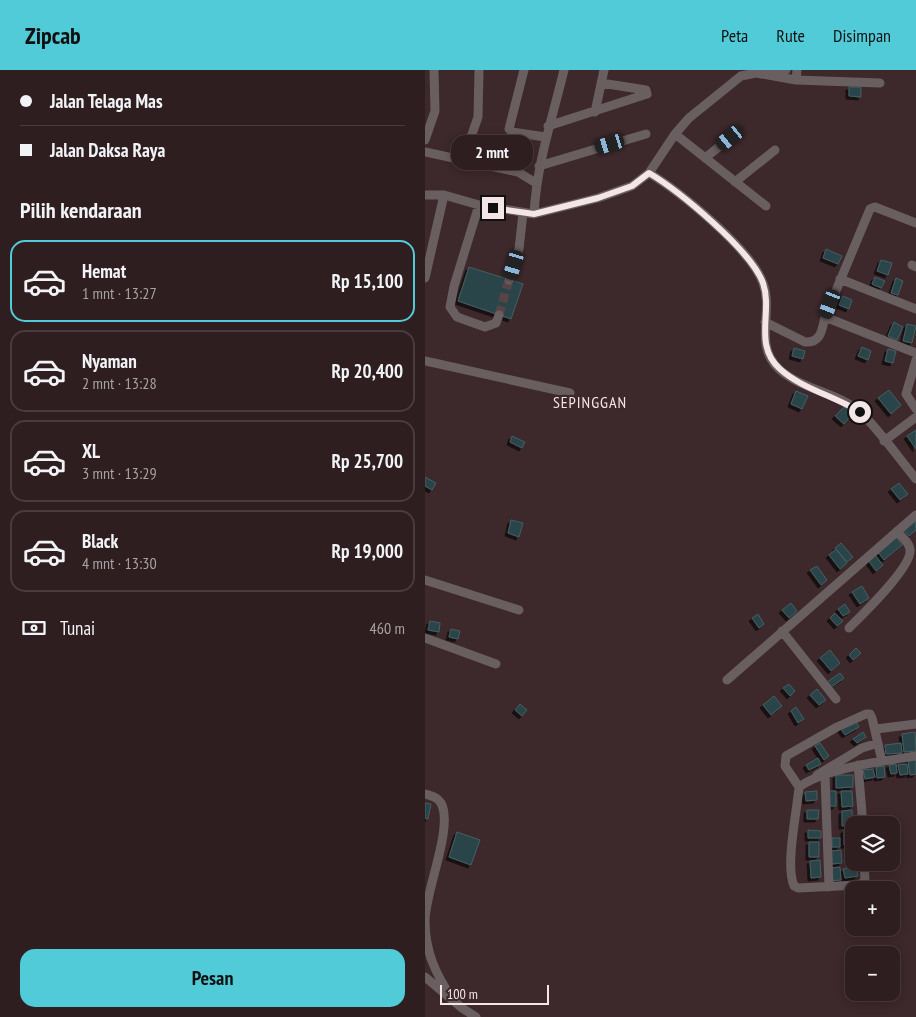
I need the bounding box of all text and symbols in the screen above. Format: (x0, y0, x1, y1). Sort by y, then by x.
text: Zipcab (25, 20, 81, 51)
text: Peta (721, 24, 748, 47)
text: Rute (776, 24, 805, 47)
text: Disimpan (833, 24, 891, 47)
text: Jalan Telaga Mas (50, 89, 163, 113)
car (713, 123, 746, 153)
car (593, 132, 626, 156)
callout: 2 mnt (452, 136, 534, 170)
text: Jalan Daksa Raya (50, 138, 165, 162)
text: 2 mnt (475, 142, 509, 162)
text: Pilih kendaraan (20, 196, 142, 224)
route end (482, 197, 504, 219)
car (502, 248, 525, 282)
icon: car (22, 259, 67, 304)
text: Hemat (82, 259, 126, 283)
text: Rp 15,100 (332, 269, 403, 293)
text: 1 mnt · 13:27 (82, 283, 157, 303)
car (817, 287, 842, 321)
icon: car (22, 349, 67, 394)
text: Nyaman (82, 349, 137, 373)
text: Rp 20,400 (332, 359, 403, 383)
text: 2 mnt · 13:28 (82, 373, 157, 393)
district label: SEPINGGAN (553, 392, 627, 412)
route start (849, 401, 871, 423)
icon: car (22, 439, 67, 484)
text: XL (82, 439, 100, 463)
text: Rp 25,700 (332, 449, 403, 473)
text: 3 mnt · 13:29 (82, 463, 157, 483)
icon: car (22, 529, 67, 574)
text: Black (82, 529, 118, 553)
text: Rp 19,000 (332, 539, 403, 563)
text: 4 mnt · 13:30 (82, 553, 157, 573)
icon: cash (20, 614, 48, 642)
text: Tunai (60, 616, 95, 640)
text: 460 m (370, 618, 405, 638)
map controls (845, 816, 900, 1001)
button: layers (845, 816, 900, 871)
button: + (845, 881, 900, 936)
button: − (845, 946, 900, 1001)
button: Pesan (20, 949, 405, 1007)
scale bar (440, 982, 549, 1005)
text: 100 m (447, 985, 478, 1003)

